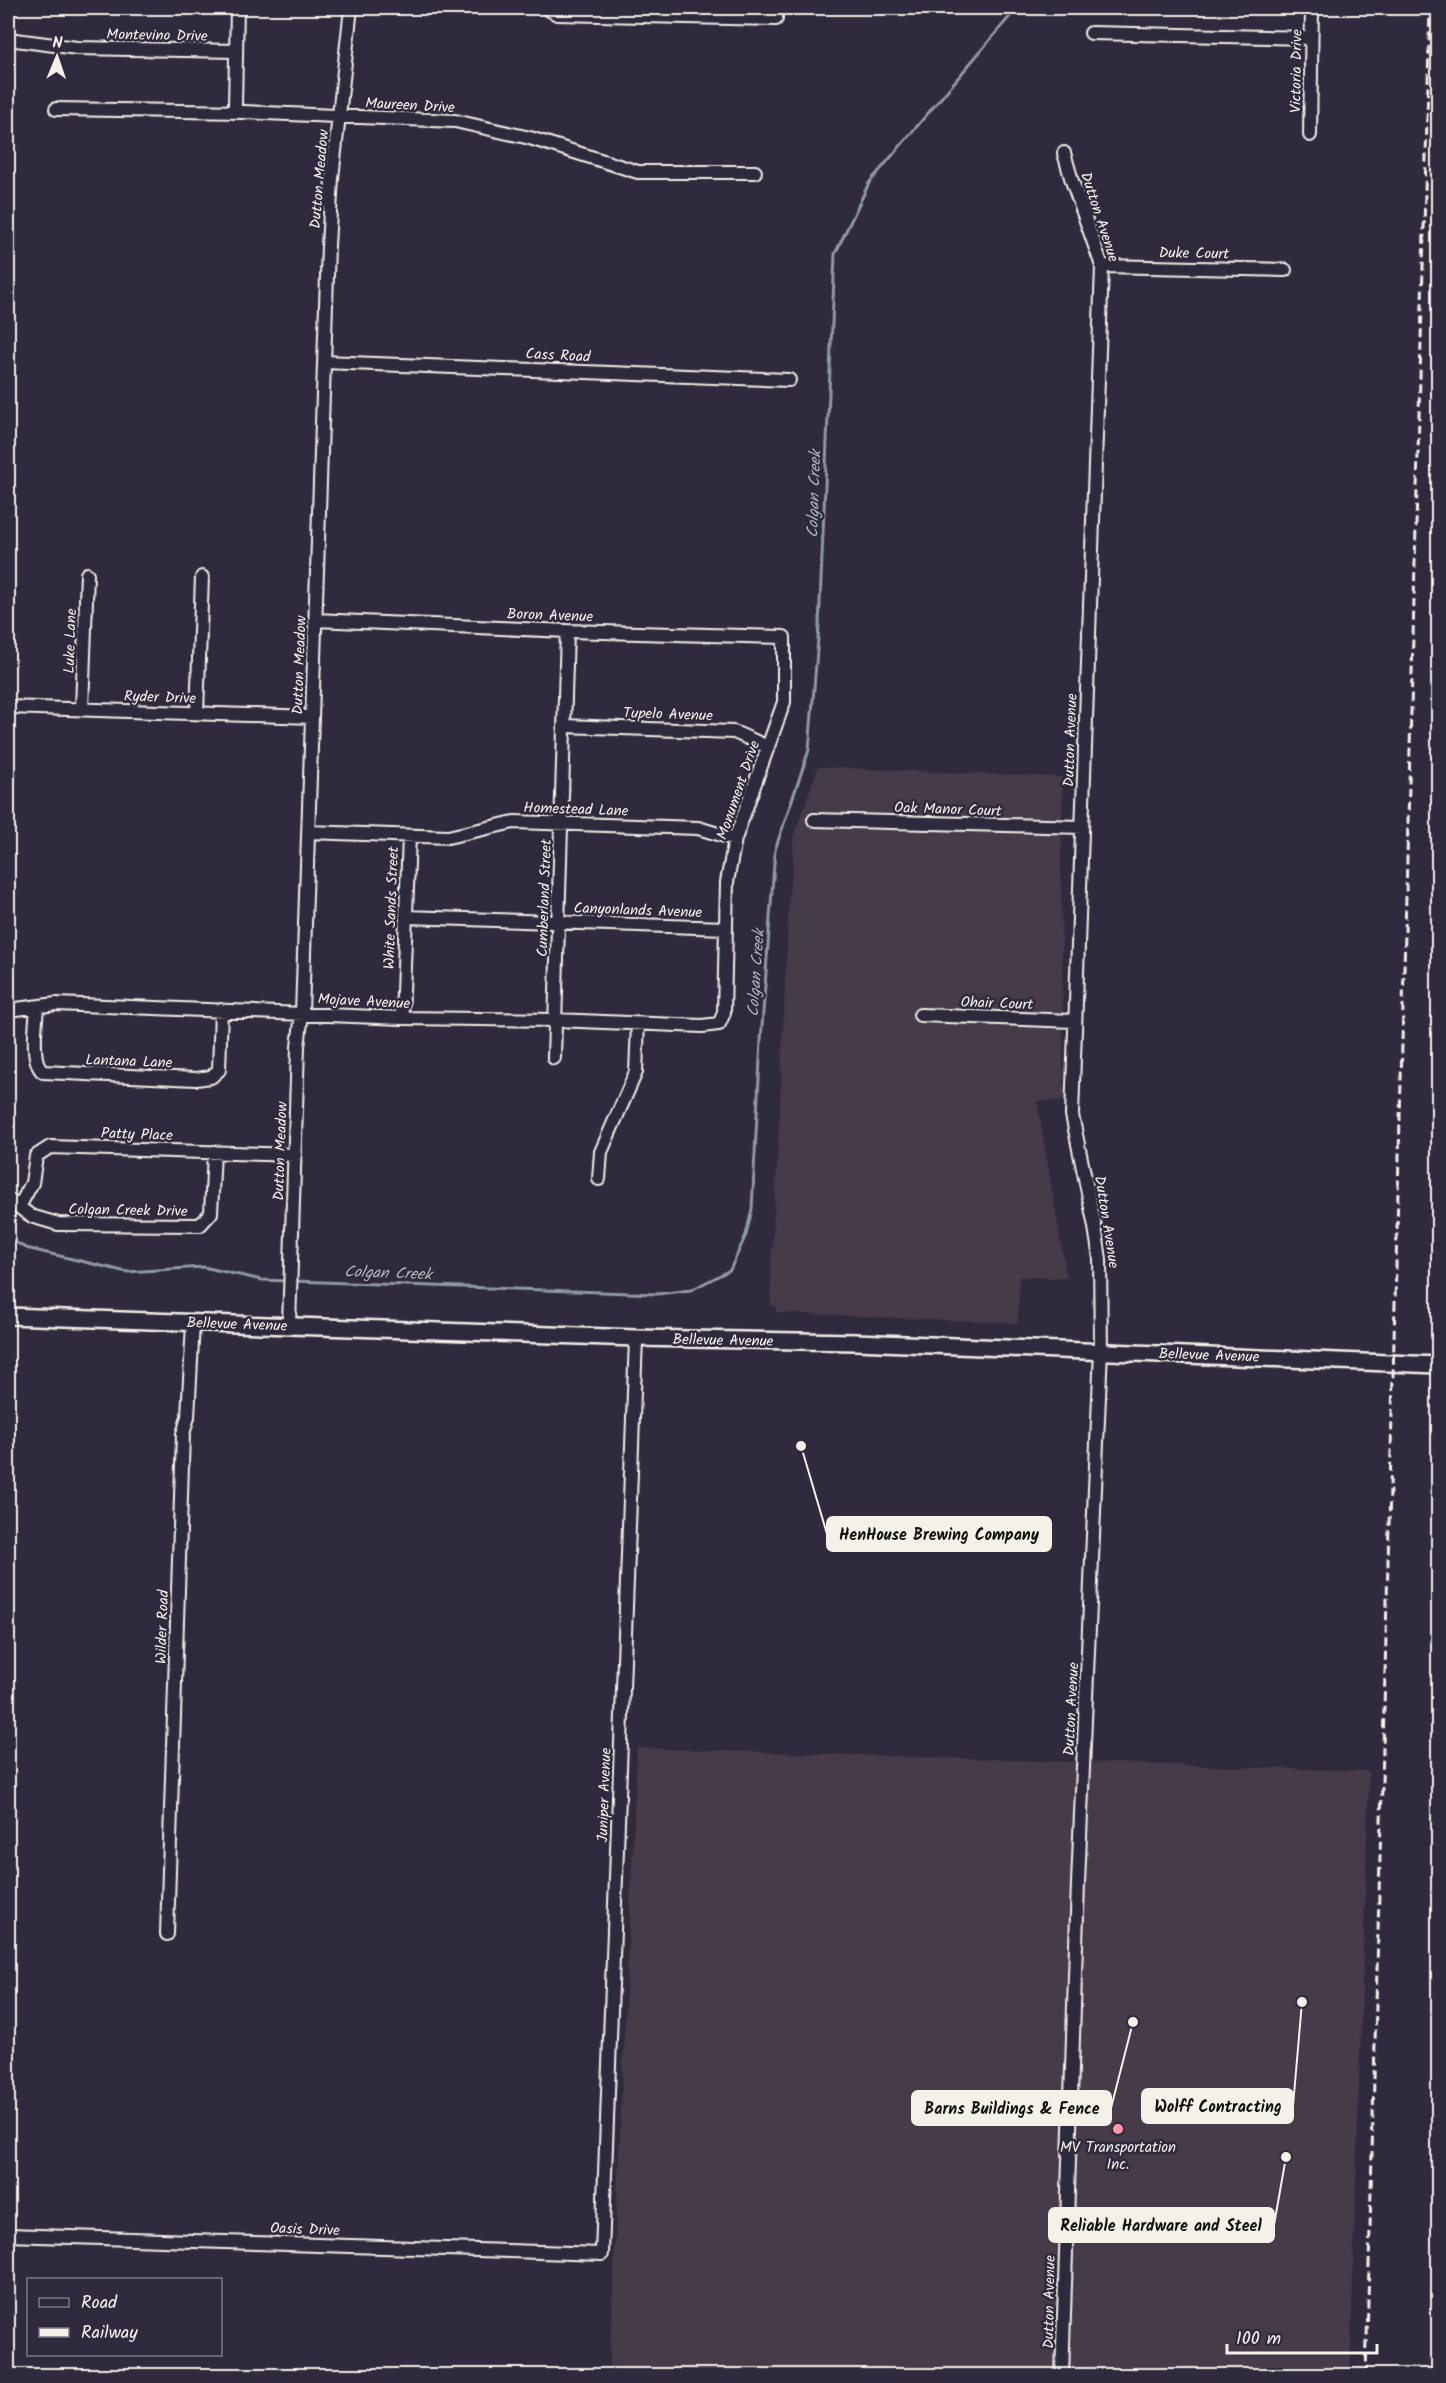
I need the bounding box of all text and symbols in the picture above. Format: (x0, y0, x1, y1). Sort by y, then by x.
street label: Montevino Drive (106, 23, 208, 49)
north arrow (27, 27, 87, 87)
street label: Victoria Drive (1284, 29, 1310, 113)
text: N (52, 31, 63, 56)
street label: Maureen Drive (364, 92, 456, 120)
street label: Dutton Meadow (304, 128, 336, 230)
street label: Dutton Avenue (1073, 169, 1125, 266)
street label: Duke Court (1159, 241, 1230, 267)
street label: Cass Road (525, 342, 591, 370)
water label: Colgan Creek (800, 447, 829, 538)
street label: Boron Avenue (506, 603, 594, 630)
street label: Luke Lane (58, 608, 84, 674)
street label: Dutton Meadow (286, 614, 314, 715)
street label: Ryder Drive (123, 685, 197, 711)
street label: Dutton Avenue (1057, 693, 1085, 787)
street label: Tupelo Avenue (623, 701, 714, 729)
street label: Monument Drive (711, 737, 767, 843)
street label: Homestead Lane (523, 796, 629, 824)
street label: Oak Manor Court (894, 796, 1002, 824)
street label: Cumberland Street (531, 838, 559, 957)
street label: White Sands Street (378, 846, 406, 970)
street label: Canyonlands Avenue (573, 897, 703, 925)
water label: Colgan Creek (741, 926, 772, 1018)
street label: Mojave Avenue (317, 988, 411, 1016)
street label: Ohair Court (960, 991, 1034, 1017)
street label: Lantana Lane (85, 1048, 173, 1076)
street label: Dutton Meadow (267, 1100, 295, 1201)
street label: Patty Place (101, 1122, 174, 1148)
street label: Dutton Avenue (1087, 1174, 1125, 1270)
street label: Colgan Creek Drive (68, 1198, 188, 1224)
water label: Colgan Creek (344, 1259, 435, 1288)
street label: Bellevue Avenue (186, 1311, 288, 1339)
street label: Bellevue Avenue (672, 1328, 774, 1354)
street label: Bellevue Avenue (1158, 1342, 1260, 1370)
callout: HenHouse Brewing Company (827, 1517, 1051, 1551)
text: HenHouse Brewing Company (839, 1523, 1040, 1548)
street label: Wilder Road (150, 1589, 176, 1665)
street label: Dutton Avenue (1058, 1662, 1086, 1756)
street label: Juniper Avenue (591, 1747, 619, 1843)
callout: Wolff Contracting (1142, 2089, 1293, 2123)
callout: Barns Buildings & Fence (912, 2091, 1111, 2125)
text: Wolff Contracting (1154, 2095, 1282, 2120)
text: Barns Buildings & Fence (924, 2097, 1100, 2122)
marker: MV Transportation Inc. (1111, 2122, 1125, 2136)
place label: MV Transportation Inc. (1060, 2136, 1176, 2177)
callout: Reliable Hardware and Steel (1049, 2208, 1274, 2242)
text: Reliable Hardware and Steel (1060, 2214, 1262, 2239)
street label: Oasis Drive (270, 2217, 341, 2243)
street label: Dutton Avenue (1037, 2255, 1063, 2349)
legend (27, 2278, 222, 2356)
text: Road (81, 2289, 118, 2318)
scale bar (1227, 2317, 1377, 2355)
text: Railway (81, 2319, 138, 2348)
text: 100 m (1236, 2325, 1281, 2354)

